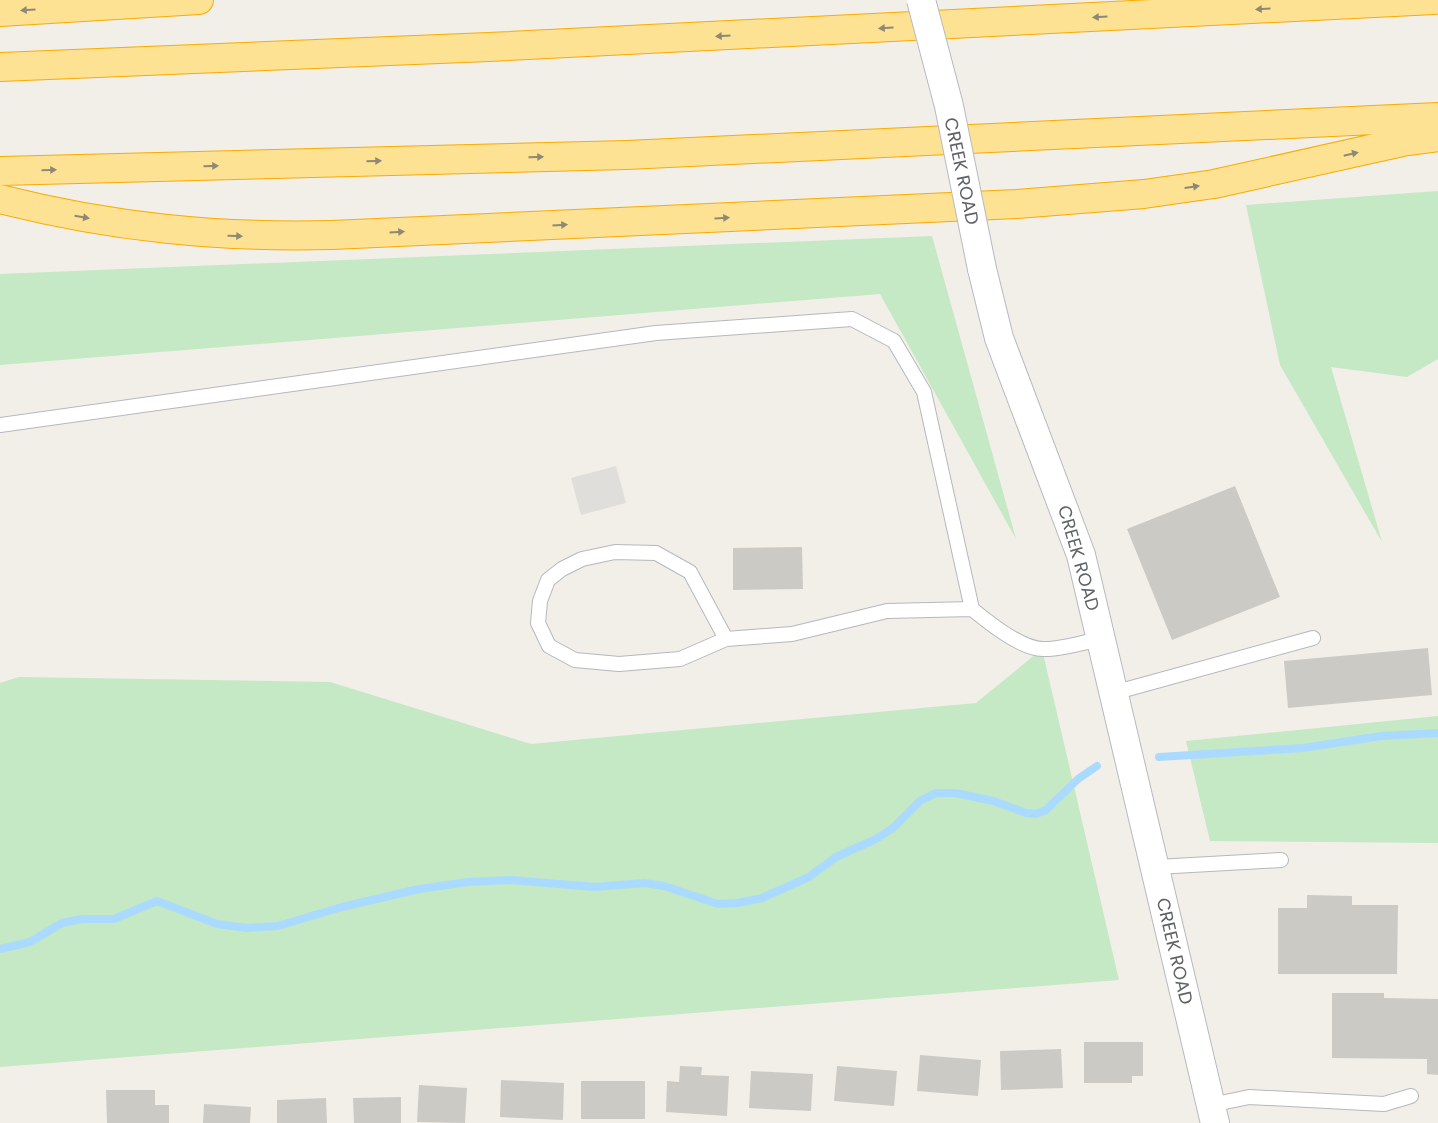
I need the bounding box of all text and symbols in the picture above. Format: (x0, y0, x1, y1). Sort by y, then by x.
one-way arrow (20, 6, 36, 14)
one-way arrow (1254, 6, 1270, 14)
one-way arrow (1092, 14, 1108, 22)
one-way arrow (877, 24, 893, 32)
one-way arrow (715, 32, 731, 40)
street label: CREEK ROAD (938, 115, 986, 227)
one-way arrow (1344, 150, 1359, 158)
one-way arrow (528, 153, 544, 161)
one-way arrow (366, 157, 382, 165)
one-way arrow (203, 161, 219, 169)
one-way arrow (41, 165, 57, 173)
one-way arrow (1185, 183, 1201, 191)
one-way arrow (714, 213, 730, 221)
one-way arrow (74, 214, 90, 222)
one-way arrow (552, 221, 568, 229)
one-way arrow (390, 228, 406, 236)
one-way arrow (227, 232, 243, 240)
street label: CREEK ROAD (1052, 502, 1106, 614)
street label: CREEK ROAD (1151, 895, 1199, 1007)

